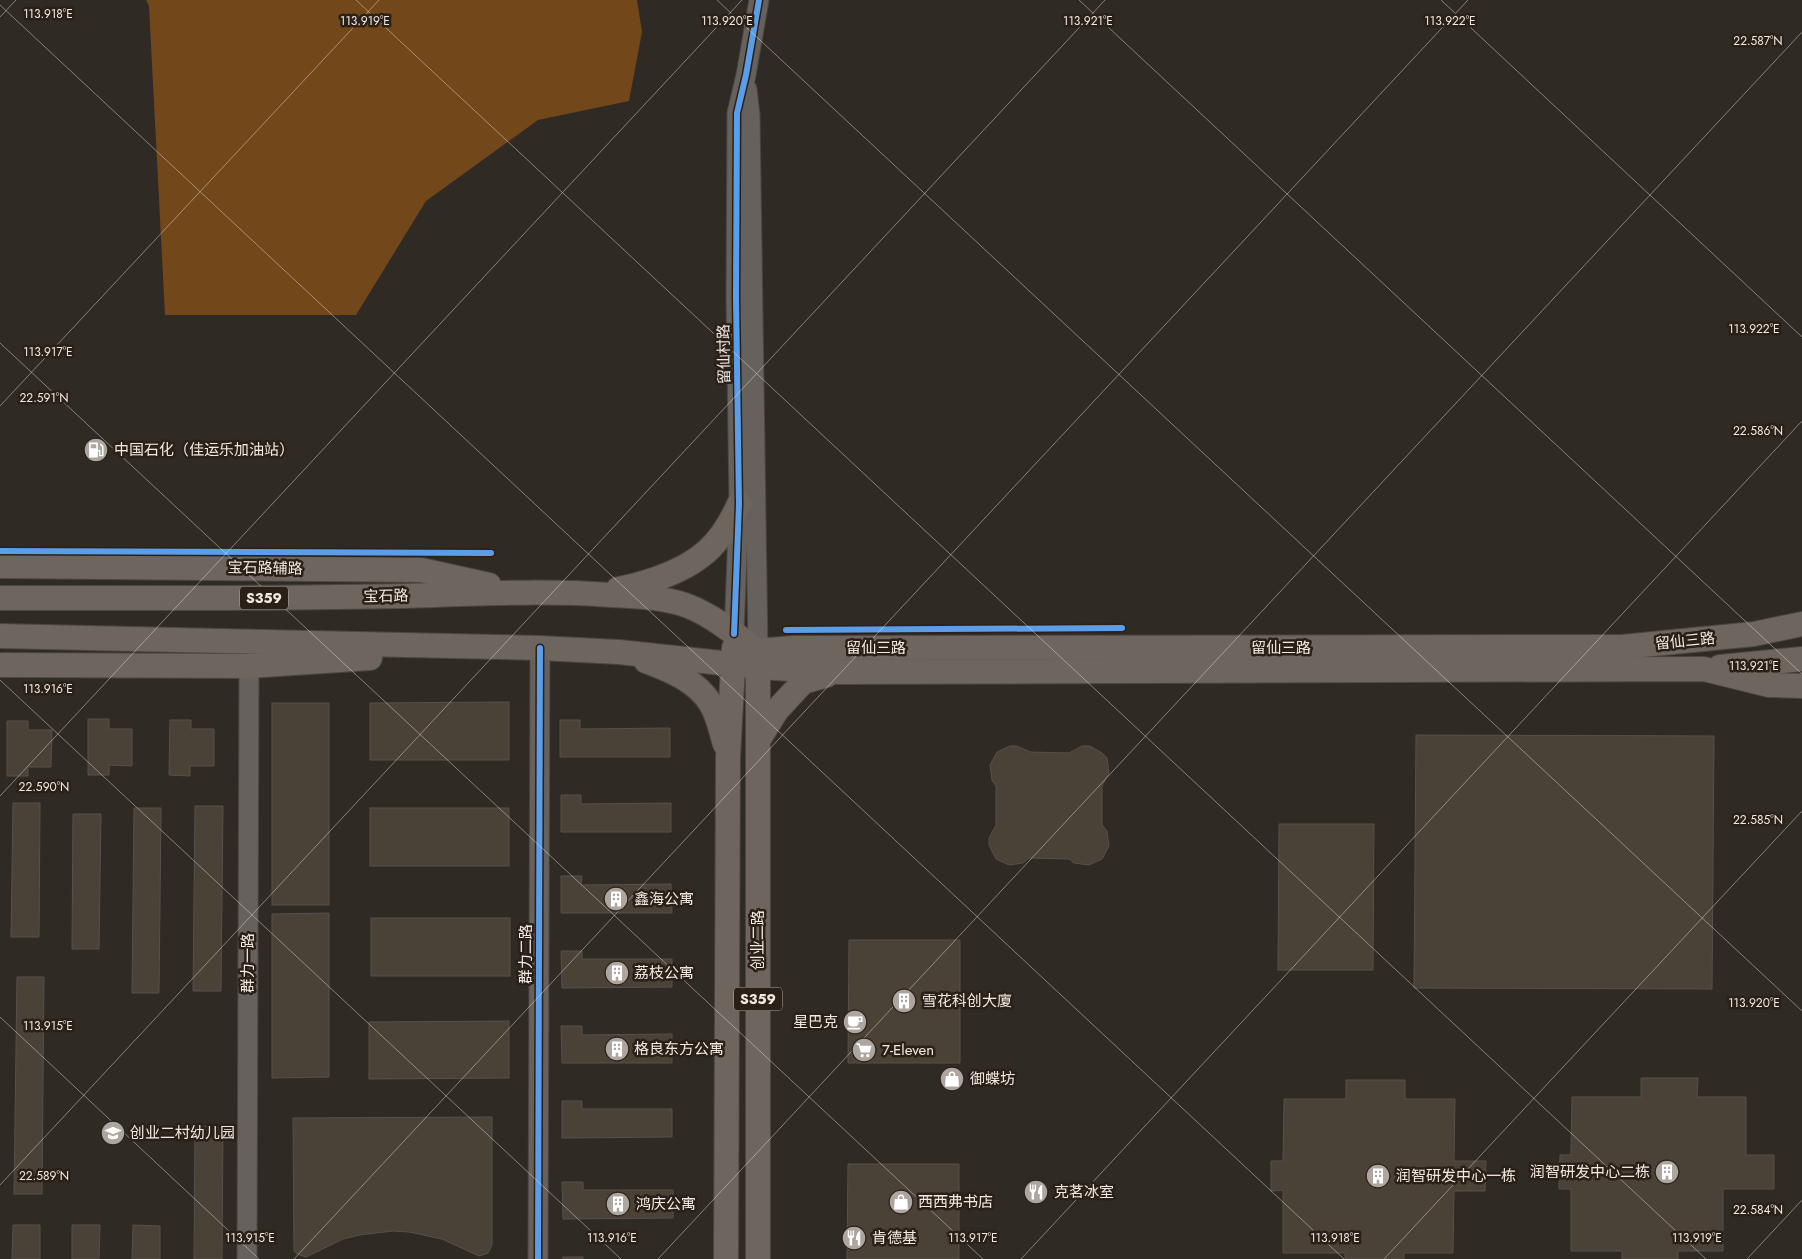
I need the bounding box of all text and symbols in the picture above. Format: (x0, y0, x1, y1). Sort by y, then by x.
text: 113.918°E (23, 5, 73, 23)
text: 113.919°E (340, 12, 390, 30)
text: 113.920°E (701, 12, 753, 30)
text: 113.921°E (1063, 12, 1113, 30)
text: 113.922°E (1424, 12, 1476, 30)
text: 22.587°N (1733, 32, 1783, 50)
text: 113.922°E (1728, 320, 1780, 338)
street label: 留仙村路 (712, 324, 736, 384)
text: 113.917°E (23, 343, 73, 361)
text: 22.591°N (20, 389, 68, 407)
text: 22.586°N (1733, 422, 1783, 440)
fuel station icon: 中国石化（佳运乐加油站） (83, 437, 109, 463)
place label: 中国石化（佳运乐加油站） (114, 439, 294, 461)
street label: 宝石路辅路 (227, 556, 303, 580)
street label: 宝石路 (363, 585, 409, 607)
road number: S359 (240, 586, 288, 610)
street label: 留仙三路 (1654, 627, 1716, 655)
street label: 留仙三路 (846, 637, 906, 659)
street label: 留仙三路 (1251, 637, 1311, 659)
text: 113.921°E (1729, 657, 1779, 675)
text: 113.916°E (23, 680, 73, 698)
text: 22.590°N (19, 778, 69, 796)
text: 22.585°N (1733, 811, 1783, 829)
building icon: 鑫海公寓 (603, 886, 629, 912)
place label: 鑫海公寓 (634, 888, 694, 910)
street label: 创业二路 (747, 910, 769, 970)
street label: 群力二路 (515, 924, 537, 984)
street label: 群力一路 (237, 933, 259, 993)
building icon: 荔枝公寓 (604, 960, 630, 986)
place label: 荔枝公寓 (634, 962, 694, 984)
road number: S359 (734, 988, 782, 1011)
building icon: 雪花科创大廈 (891, 988, 917, 1014)
place label: 雪花科创大廈 (922, 990, 1012, 1012)
text: 113.920°E (1728, 994, 1780, 1012)
cafe icon: 星巴克 (842, 1009, 868, 1035)
place label: 星巴克 (793, 1011, 838, 1033)
text: 113.915°E (23, 1017, 73, 1035)
building icon: 格良东方公寓 (604, 1036, 630, 1062)
supermarket icon: 7-Eleven (851, 1037, 877, 1063)
place label: 格良东方公寓 (634, 1038, 724, 1060)
place label: 7-Eleven (882, 1039, 934, 1061)
shop icon: 御蝶坊 (939, 1066, 965, 1092)
place label: 御蝶坊 (970, 1068, 1015, 1090)
school or university icon: 创业二村幼儿园 (100, 1120, 126, 1146)
place label: 创业二村幼儿园 (130, 1122, 235, 1144)
building icon: 润智研发中心二栋 (1654, 1159, 1680, 1185)
place label: 润智研发中心二栋 (1530, 1161, 1650, 1183)
building icon: 润智研发中心一栋 (1365, 1163, 1391, 1189)
place label: 润智研发中心一栋 (1396, 1165, 1516, 1187)
text: 22.589°N (19, 1167, 69, 1185)
restaurant icon: 克茗冰室 (1023, 1179, 1049, 1205)
place label: 克茗冰室 (1054, 1181, 1114, 1203)
shop icon: 西西弗书店 (888, 1189, 914, 1215)
building icon: 鸿庆公寓 (605, 1191, 631, 1217)
place label: 西西弗书店 (918, 1191, 993, 1213)
place label: 鸿庆公寓 (636, 1193, 696, 1215)
text: 22.584°N (1733, 1201, 1783, 1219)
restaurant icon: 肯德基 (841, 1225, 867, 1251)
place label: 肯德基 (872, 1227, 917, 1249)
text: 113.915°E (225, 1229, 275, 1247)
text: 113.916°E (587, 1229, 637, 1247)
text: 113.917°E (948, 1229, 998, 1247)
text: 113.918°E (1310, 1229, 1360, 1247)
text: 113.919°E (1672, 1229, 1722, 1247)

